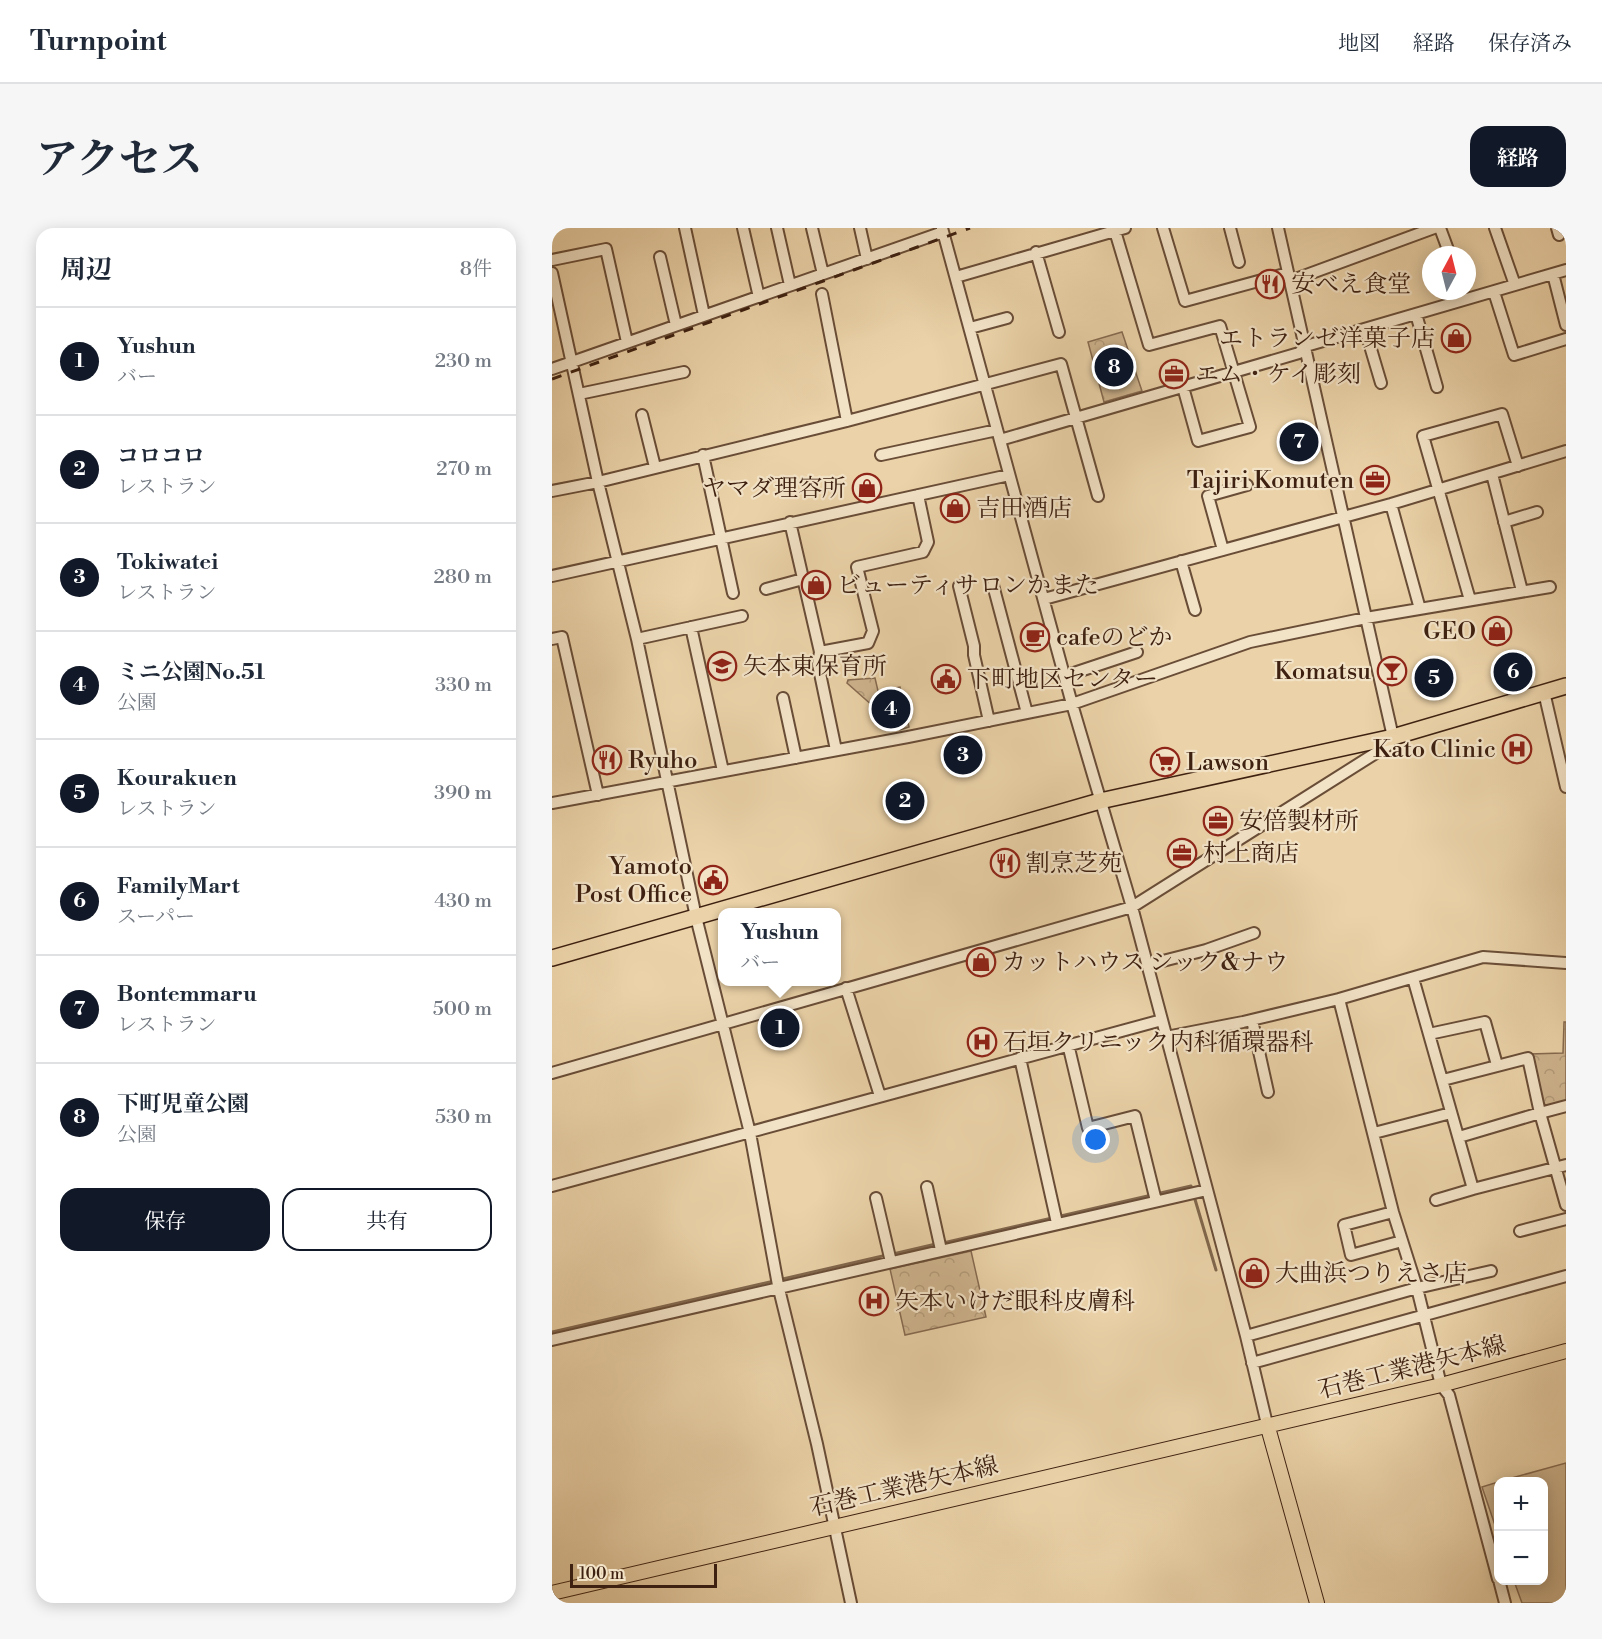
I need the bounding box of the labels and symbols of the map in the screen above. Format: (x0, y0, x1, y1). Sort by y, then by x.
north arrow (1422, 246, 1476, 300)
restaurant icon: 安べえ食堂 (1254, 268, 1286, 300)
place label: 安べえ食堂 (1291, 270, 1411, 300)
shop icon: エトランゼ洋菓子店 (1440, 322, 1472, 354)
place label: エトランゼ洋菓子店 (1219, 324, 1435, 354)
pin: 8 (1094, 344, 1134, 390)
office icon: エム・ケイ彫刻 (1158, 358, 1190, 390)
place label: エム・ケイ彫刻 (1195, 360, 1361, 390)
pin: 7 (1280, 420, 1318, 464)
office icon: Tajiri Komuten (1359, 464, 1391, 496)
place label: Tajiri Komuten (1187, 466, 1354, 496)
shop icon: ヤマダ理容所 (851, 472, 883, 504)
place label: ヤマダ理容所 (702, 474, 846, 504)
shop icon: 吉田酒店 (939, 492, 971, 524)
place label: 吉田酒店 (976, 494, 1072, 524)
shop icon: ビューティサロンかまた (800, 569, 832, 601)
place label: ビューティサロンかまた (837, 571, 1099, 601)
shop icon: GEO (1481, 615, 1513, 647)
place label: GEO (1423, 617, 1476, 647)
cafe icon: cafeのどか (1019, 621, 1051, 653)
place label: cafeのどか (1056, 623, 1173, 653)
school or university icon: 矢本東保育所 (706, 650, 738, 682)
pin: 6 (1494, 650, 1532, 694)
place label: 矢本東保育所 (743, 652, 887, 682)
bar icon: Komatsu (1376, 655, 1408, 687)
pin: 5 (1414, 656, 1454, 700)
place label: Komatsu (1274, 657, 1371, 687)
public building icon: 下町地区センター (930, 663, 962, 695)
place label: 下町地区センター (967, 665, 1158, 695)
pin: 4 (872, 686, 910, 732)
pin: 3 (944, 732, 982, 778)
hospital icon: Kato Clinic (1501, 733, 1533, 765)
place label: Kato Clinic (1373, 735, 1496, 765)
restaurant icon: Ryuho (591, 744, 623, 776)
place label: Ryuho (628, 746, 697, 776)
supermarket icon: Lawson (1149, 746, 1181, 778)
place label: Lawson (1186, 748, 1269, 778)
pin: 2 (886, 778, 924, 824)
office icon: 安倍製材所 (1202, 805, 1234, 837)
place label: 安倍製材所 (1239, 807, 1359, 837)
office icon: 村上商店 (1166, 837, 1198, 869)
place label: 村上商店 (1203, 839, 1299, 869)
restaurant icon: 割烹芝苑 (989, 847, 1021, 879)
place label: 割烹芝苑 (1026, 849, 1122, 879)
place label: Yamoto Post Office (575, 852, 692, 910)
public building icon: Yamoto Post Office (697, 864, 729, 896)
shop icon: カットハウス シック&ナウ (965, 946, 997, 978)
place label: カットハウス シック&ナウ (1002, 948, 1288, 978)
pin: 1 (760, 1006, 800, 1050)
hospital icon: 石垣クリニック内科循環器科 (966, 1026, 998, 1058)
place label: 石垣クリニック内科循環器科 (1003, 1028, 1314, 1058)
your location (1081, 1125, 1110, 1154)
shop icon: 大曲浜つりえさ店 (1238, 1257, 1270, 1289)
place label: 大曲浜つりえさ店 (1275, 1259, 1467, 1289)
hospital icon: 矢本いけだ眼科皮膚科 (858, 1285, 890, 1317)
place label: 矢本いけだ眼科皮膚科 (895, 1287, 1135, 1317)
street label: 石巻工業港矢本線 (1315, 1330, 1509, 1406)
street label: 石巻工業港矢本線 (807, 1451, 1001, 1523)
scale bar (570, 1561, 717, 1588)

